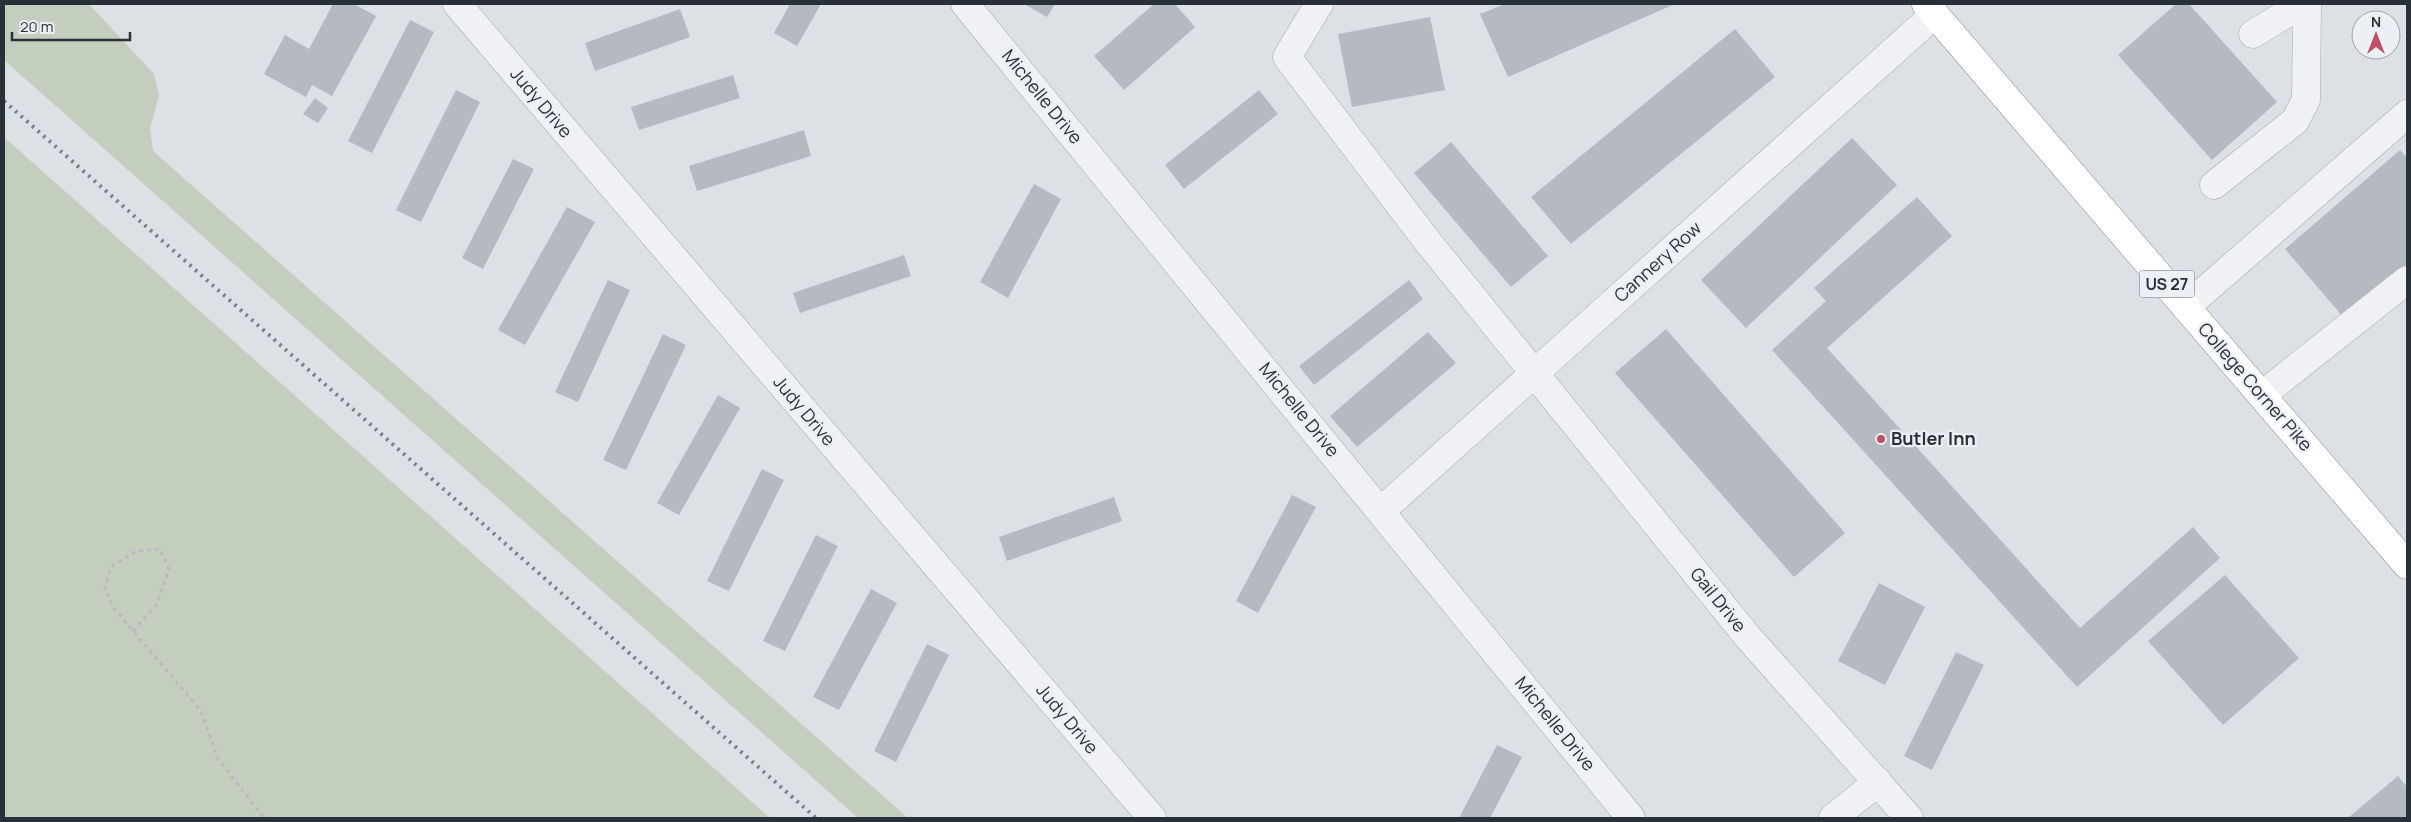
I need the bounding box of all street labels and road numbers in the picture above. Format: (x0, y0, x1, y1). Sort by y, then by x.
street label: Michelle Drive (997, 44, 1088, 149)
street label: Judy Drive (505, 62, 578, 143)
street label: Cannery Row (1609, 216, 1706, 307)
road number: US 27 (2140, 270, 2194, 298)
street label: College Corner Pike (2193, 317, 2318, 456)
street label: Michelle Drive (1254, 357, 1345, 462)
street label: Judy Drive (768, 370, 841, 451)
street label: Gail Drive (1685, 562, 1752, 637)
street label: Michelle Drive (1510, 671, 1601, 776)
street label: Judy Drive (1031, 678, 1104, 759)

